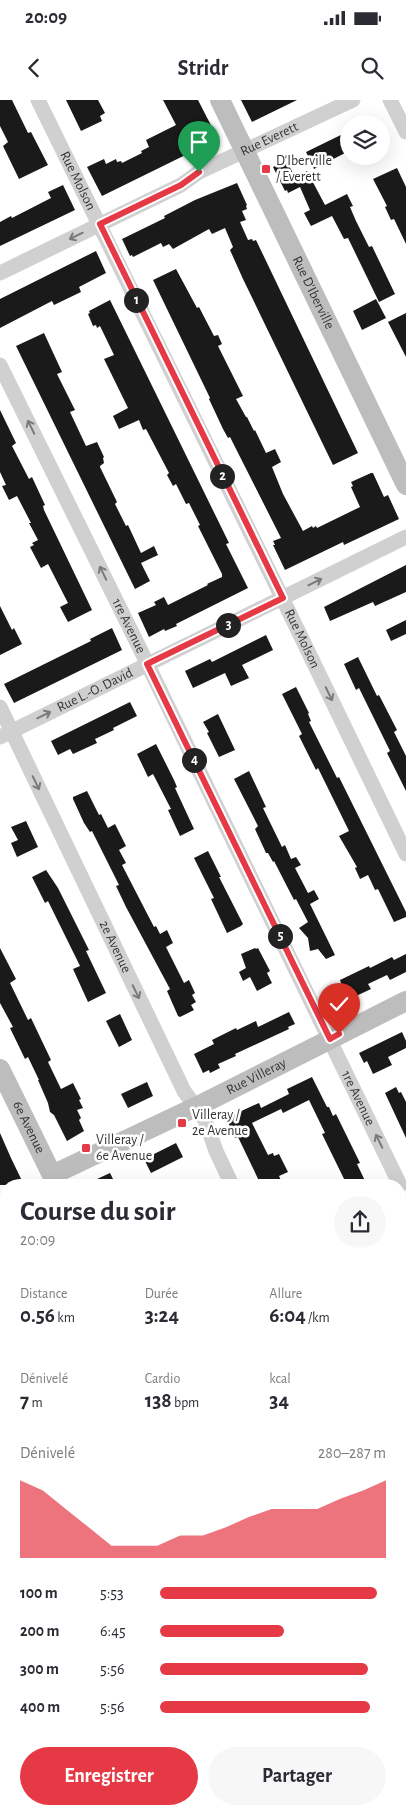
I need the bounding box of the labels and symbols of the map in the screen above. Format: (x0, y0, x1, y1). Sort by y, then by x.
street label: Rue Everett (238, 119, 301, 159)
pin (178, 121, 220, 172)
street label: Rue Molson (57, 149, 98, 212)
place label: D'Iberville / Everett (276, 154, 332, 184)
marker: D'Iberville / Everett (260, 163, 272, 175)
one-way arrow (69, 232, 84, 241)
street label: Rue D'Iberville (290, 254, 337, 332)
pin: 1 (124, 288, 148, 312)
one-way arrow (26, 420, 36, 435)
pin: 2 (210, 464, 234, 488)
one-way arrow (98, 566, 107, 581)
one-way arrow (308, 577, 323, 587)
street label: 1re Avenue (109, 596, 148, 656)
street label: Rue Molson (282, 607, 322, 671)
pin: 3 (216, 612, 240, 638)
street label: Rue L.-O. David (55, 666, 135, 715)
one-way arrow (325, 686, 334, 701)
one-way arrow (36, 710, 51, 719)
pin: 4 (182, 748, 206, 772)
one-way arrow (32, 775, 41, 790)
street label: 2e Avenue (97, 919, 133, 975)
pin: 5 (268, 924, 292, 948)
pin (318, 983, 360, 1034)
one-way arrow (132, 985, 142, 1000)
street label: Rue Villeray (224, 1056, 289, 1097)
street label: 1re Avenue (339, 1069, 377, 1128)
street label: 6e Avenue (10, 1099, 47, 1156)
place label: Villeray / 2e Avenue (192, 1108, 248, 1138)
marker: Villeray / 2e Avenue (176, 1117, 188, 1129)
place label: Villeray / 6e Avenue (96, 1133, 152, 1163)
one-way arrow (373, 1134, 383, 1149)
marker: Villeray / 6e Avenue (80, 1142, 92, 1154)

